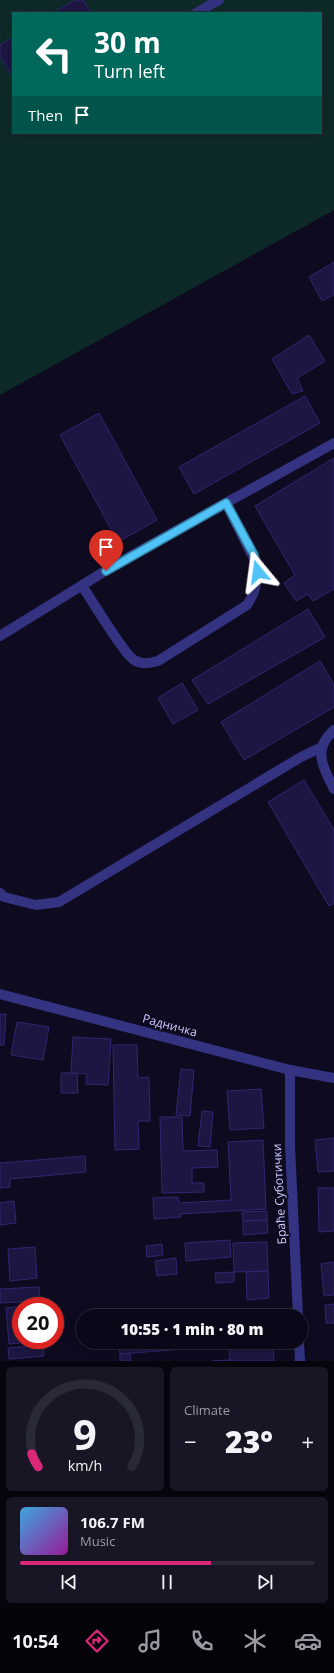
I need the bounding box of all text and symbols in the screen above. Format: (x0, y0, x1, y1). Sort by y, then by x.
text: 30 m (94, 23, 161, 61)
icon: left (28, 28, 80, 80)
text: Turn left (94, 59, 165, 83)
icon: arrive (71, 104, 93, 126)
text: Then (28, 105, 63, 125)
pin (89, 530, 123, 571)
icon: arrive (95, 536, 117, 558)
position arrow (237, 551, 279, 593)
street label: Радничка (141, 1010, 199, 1040)
street label: Браће Суботички (268, 1143, 290, 1245)
speed limit sign: 20 (12, 1297, 64, 1349)
text: 10:55 · 1 min · 80 m (121, 1319, 263, 1339)
text: Climate (184, 1401, 230, 1419)
text: 9 (73, 1406, 97, 1462)
text: 23° (225, 1421, 273, 1462)
text: − (184, 1426, 197, 1456)
text: + (301, 1426, 314, 1456)
text: km/h (68, 1456, 102, 1475)
text: 106.7 FM (80, 1512, 145, 1532)
text: Music (80, 1532, 115, 1550)
icon: previous (58, 1571, 80, 1593)
icon: pause (156, 1571, 178, 1593)
icon: next (254, 1571, 276, 1593)
icon: directions (83, 1627, 111, 1655)
icon: music (136, 1627, 164, 1655)
icon: phone (188, 1627, 216, 1655)
icon: climate (241, 1627, 269, 1655)
icon: car (294, 1627, 322, 1655)
text: 10:54 (12, 1629, 59, 1653)

